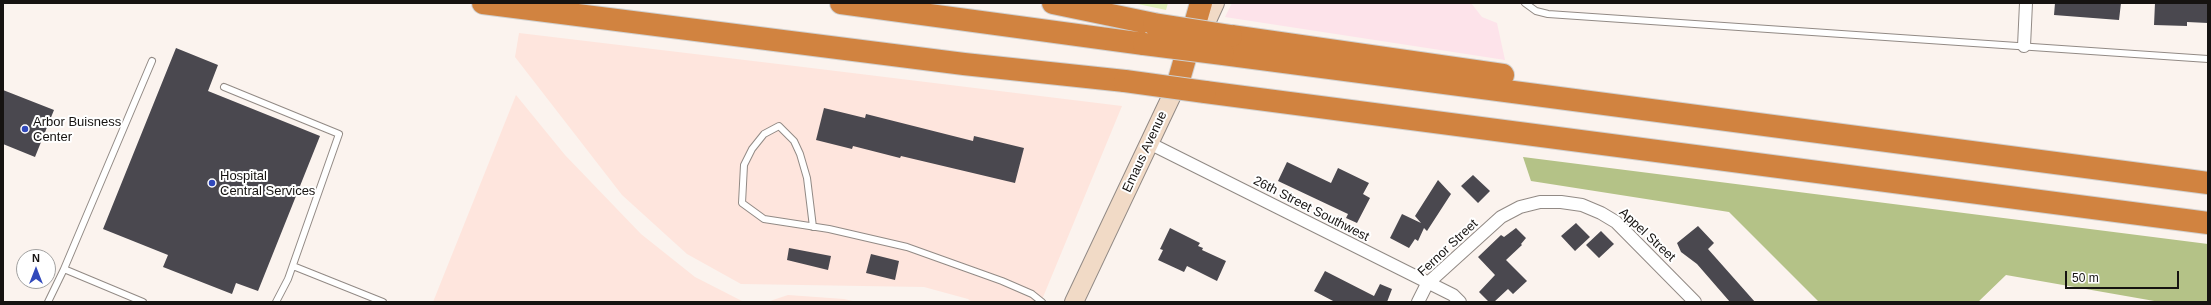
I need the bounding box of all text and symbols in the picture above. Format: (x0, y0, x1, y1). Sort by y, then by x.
street label: Emaus Avenue (1119, 109, 1171, 195)
place label: Arbor Buisness Center (33, 114, 121, 145)
marker: Arbor Buisness Center (20, 124, 30, 134)
place label: Hospital Central Services (220, 168, 315, 199)
street label: 26th Street Southwest (1250, 173, 1372, 245)
marker: Hospital Central Services (207, 178, 217, 188)
street label: Appel Street (1616, 205, 1678, 265)
street label: Fernor Street (1415, 216, 1481, 280)
north arrow (16, 249, 56, 289)
text: N (32, 252, 40, 264)
scale bar (2067, 263, 2181, 289)
text: 50 m (2072, 271, 2099, 285)

